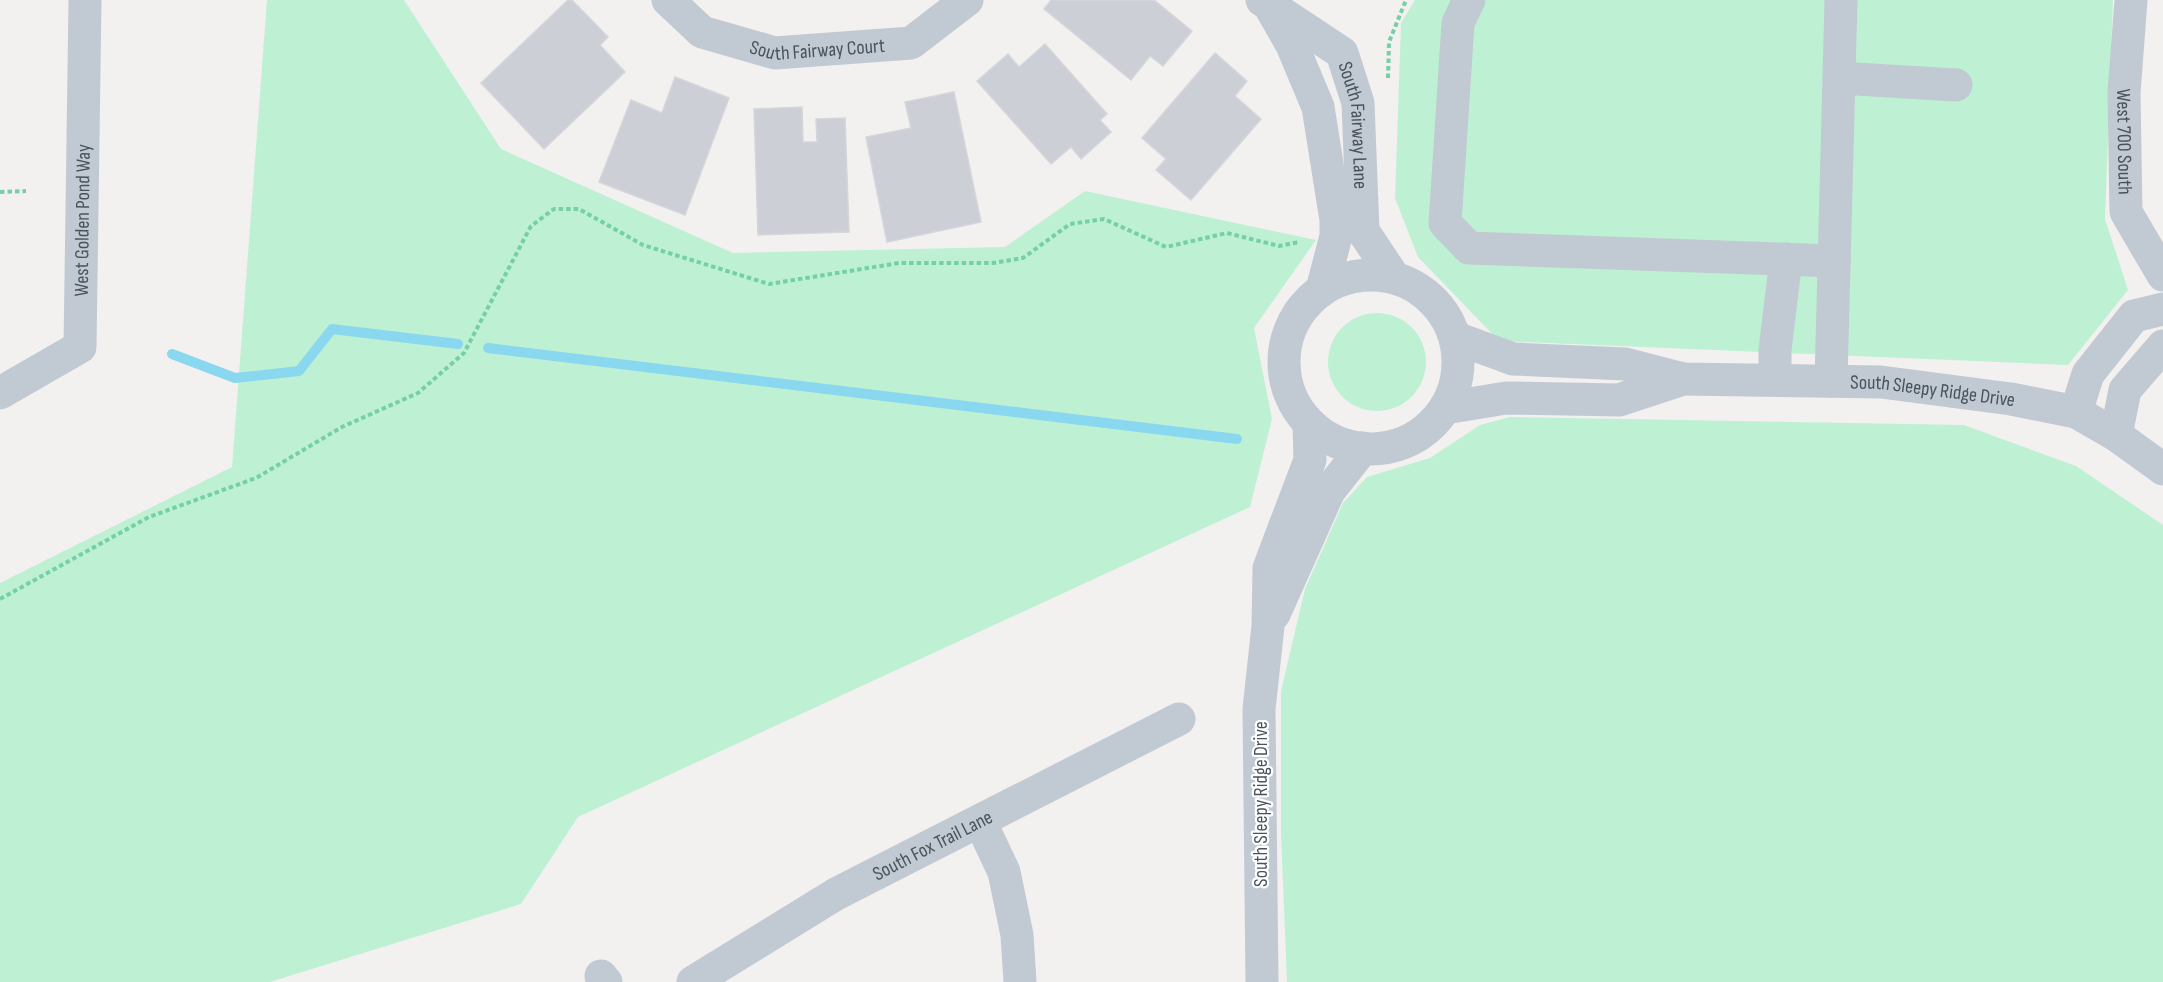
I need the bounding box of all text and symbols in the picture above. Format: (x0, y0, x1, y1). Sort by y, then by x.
street label: South Fairway Court (747, 34, 886, 66)
street label: South Fairway Lane (1333, 59, 1372, 189)
street label: West 700 South (2111, 88, 2137, 195)
street label: West Golden Pond Way (70, 144, 96, 297)
street label: South Sleepy Ridge Drive (1850, 371, 2017, 413)
street label: South Sleepy Ridge Drive (1249, 721, 1273, 887)
street label: South Fox Trail Lane (869, 805, 997, 886)

